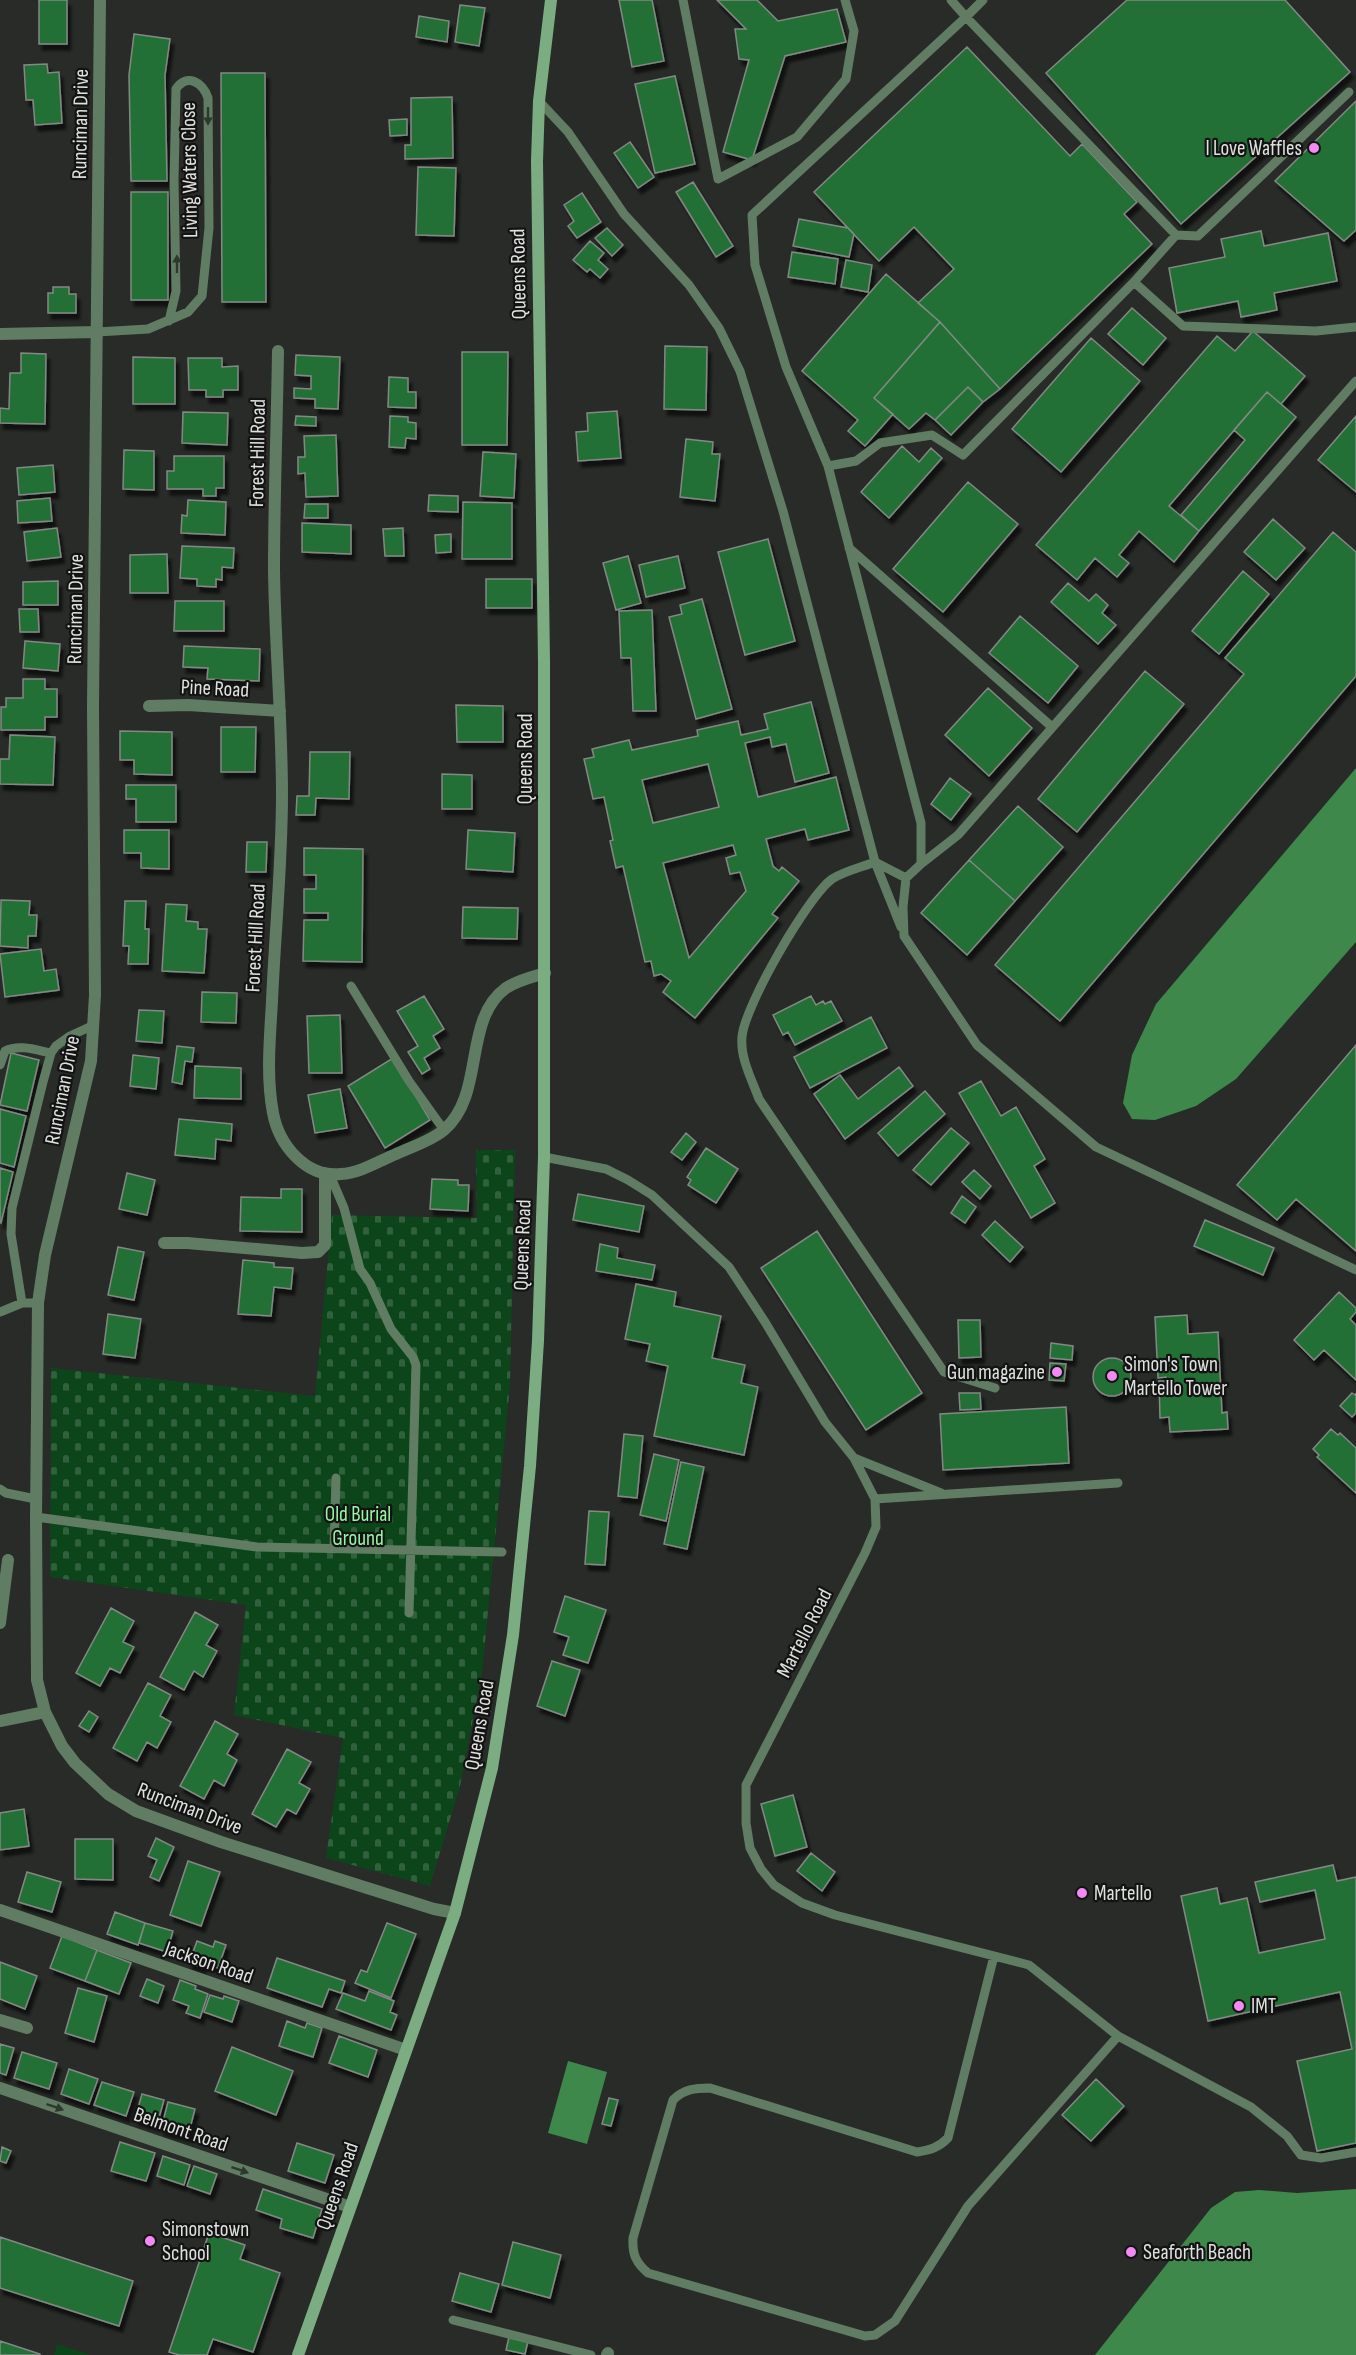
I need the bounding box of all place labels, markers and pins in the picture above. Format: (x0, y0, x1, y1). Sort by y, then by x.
place label: I Love Waffles (1205, 136, 1302, 161)
marker: I Love Waffles (1307, 141, 1321, 155)
place label: Simon's Town Martello Tower (1124, 1352, 1227, 1401)
place label: Gun magazine (947, 1360, 1045, 1385)
marker: Gun magazine (1050, 1365, 1064, 1379)
marker: Simon's Town Martello Tower (1105, 1369, 1119, 1383)
place label: Martello (1094, 1881, 1152, 1906)
marker: Martello (1075, 1886, 1089, 1900)
place label: IMT (1251, 1994, 1277, 2019)
marker: IMT (1232, 1999, 1246, 2013)
place label: Simonstown School (162, 2217, 249, 2266)
marker: Simonstown School (143, 2234, 157, 2248)
place label: Seaforth Beach (1143, 2240, 1251, 2265)
marker: Seaforth Beach (1124, 2245, 1138, 2259)

